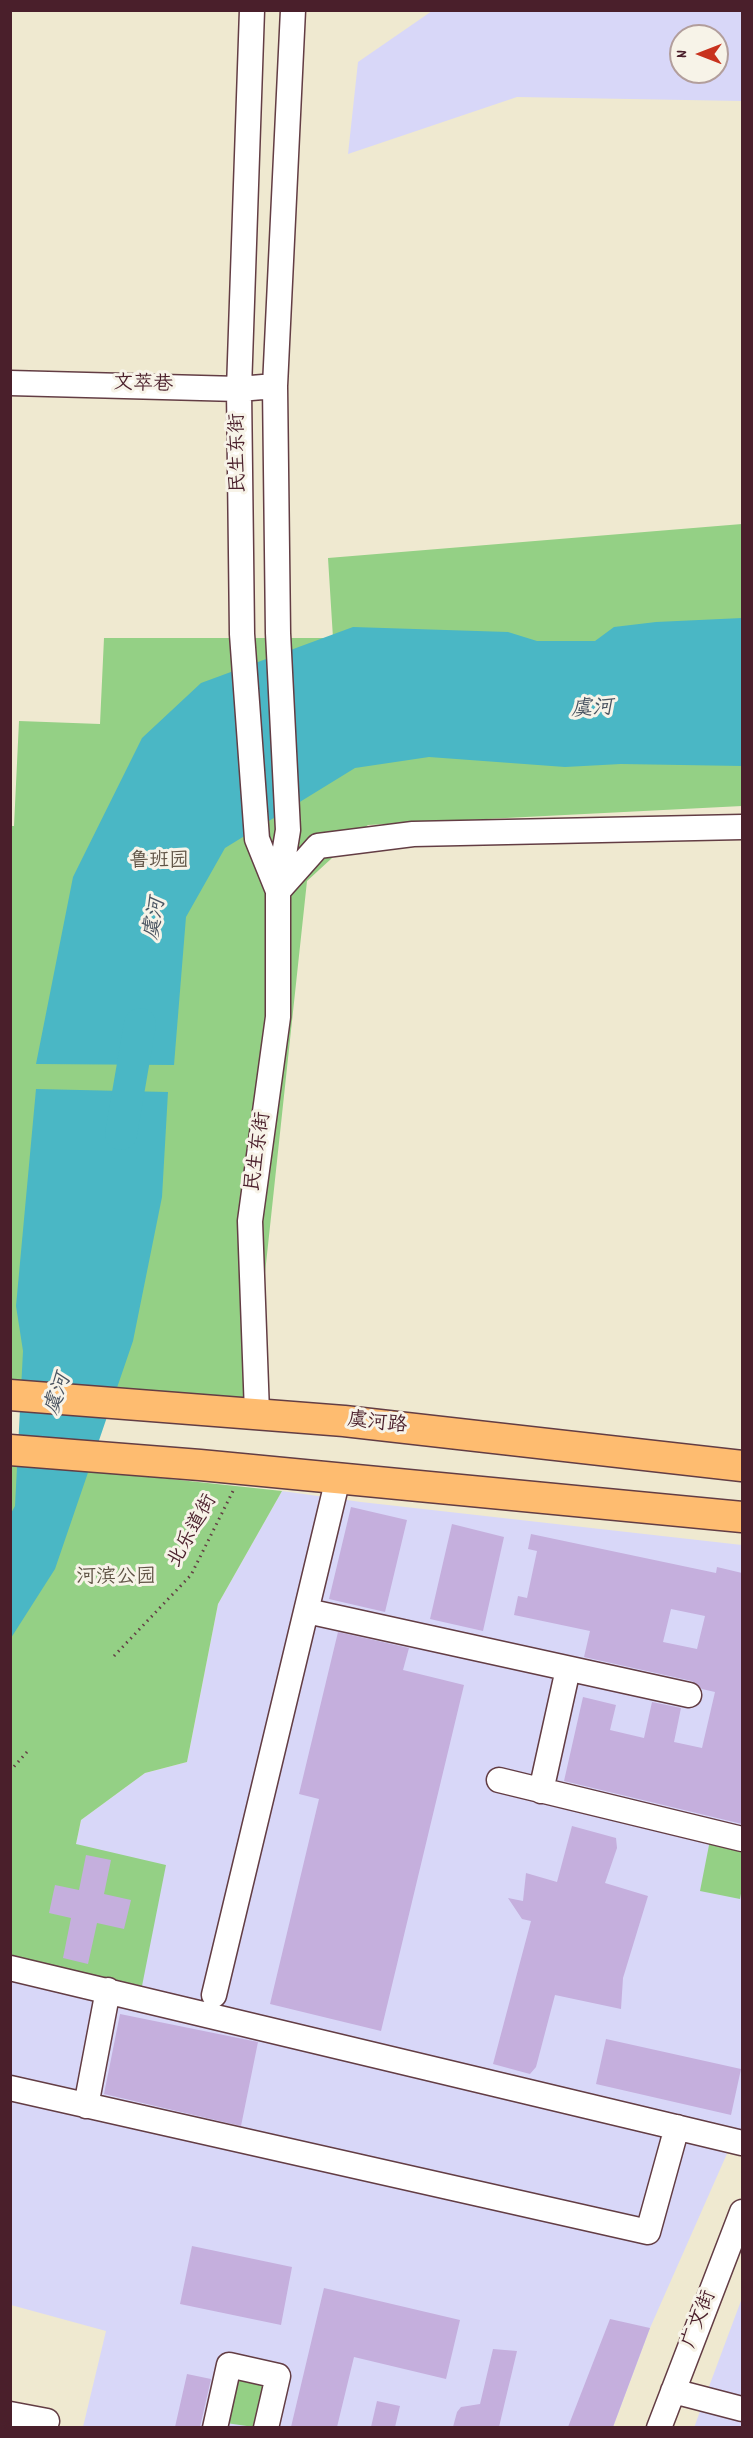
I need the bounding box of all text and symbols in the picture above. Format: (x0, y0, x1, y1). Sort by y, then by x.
north arrow (669, 24, 729, 84)
text: N (671, 50, 694, 58)
street label: 文萃巷 (113, 373, 173, 399)
street label: 民生东街 (227, 413, 253, 493)
water label: 虞河 (570, 697, 614, 725)
park label: 鲁班园 (129, 851, 189, 875)
water label: 虞河 (141, 896, 173, 942)
street label: 民生东街 (243, 1111, 277, 1193)
water label: 虞河 (41, 1371, 79, 1419)
street label: 虞河路 (346, 1410, 408, 1440)
street label: 北乐道街 (164, 1491, 224, 1573)
park label: 河滨公园 (76, 1567, 156, 1591)
street label: 广文街 (679, 2288, 723, 2352)

